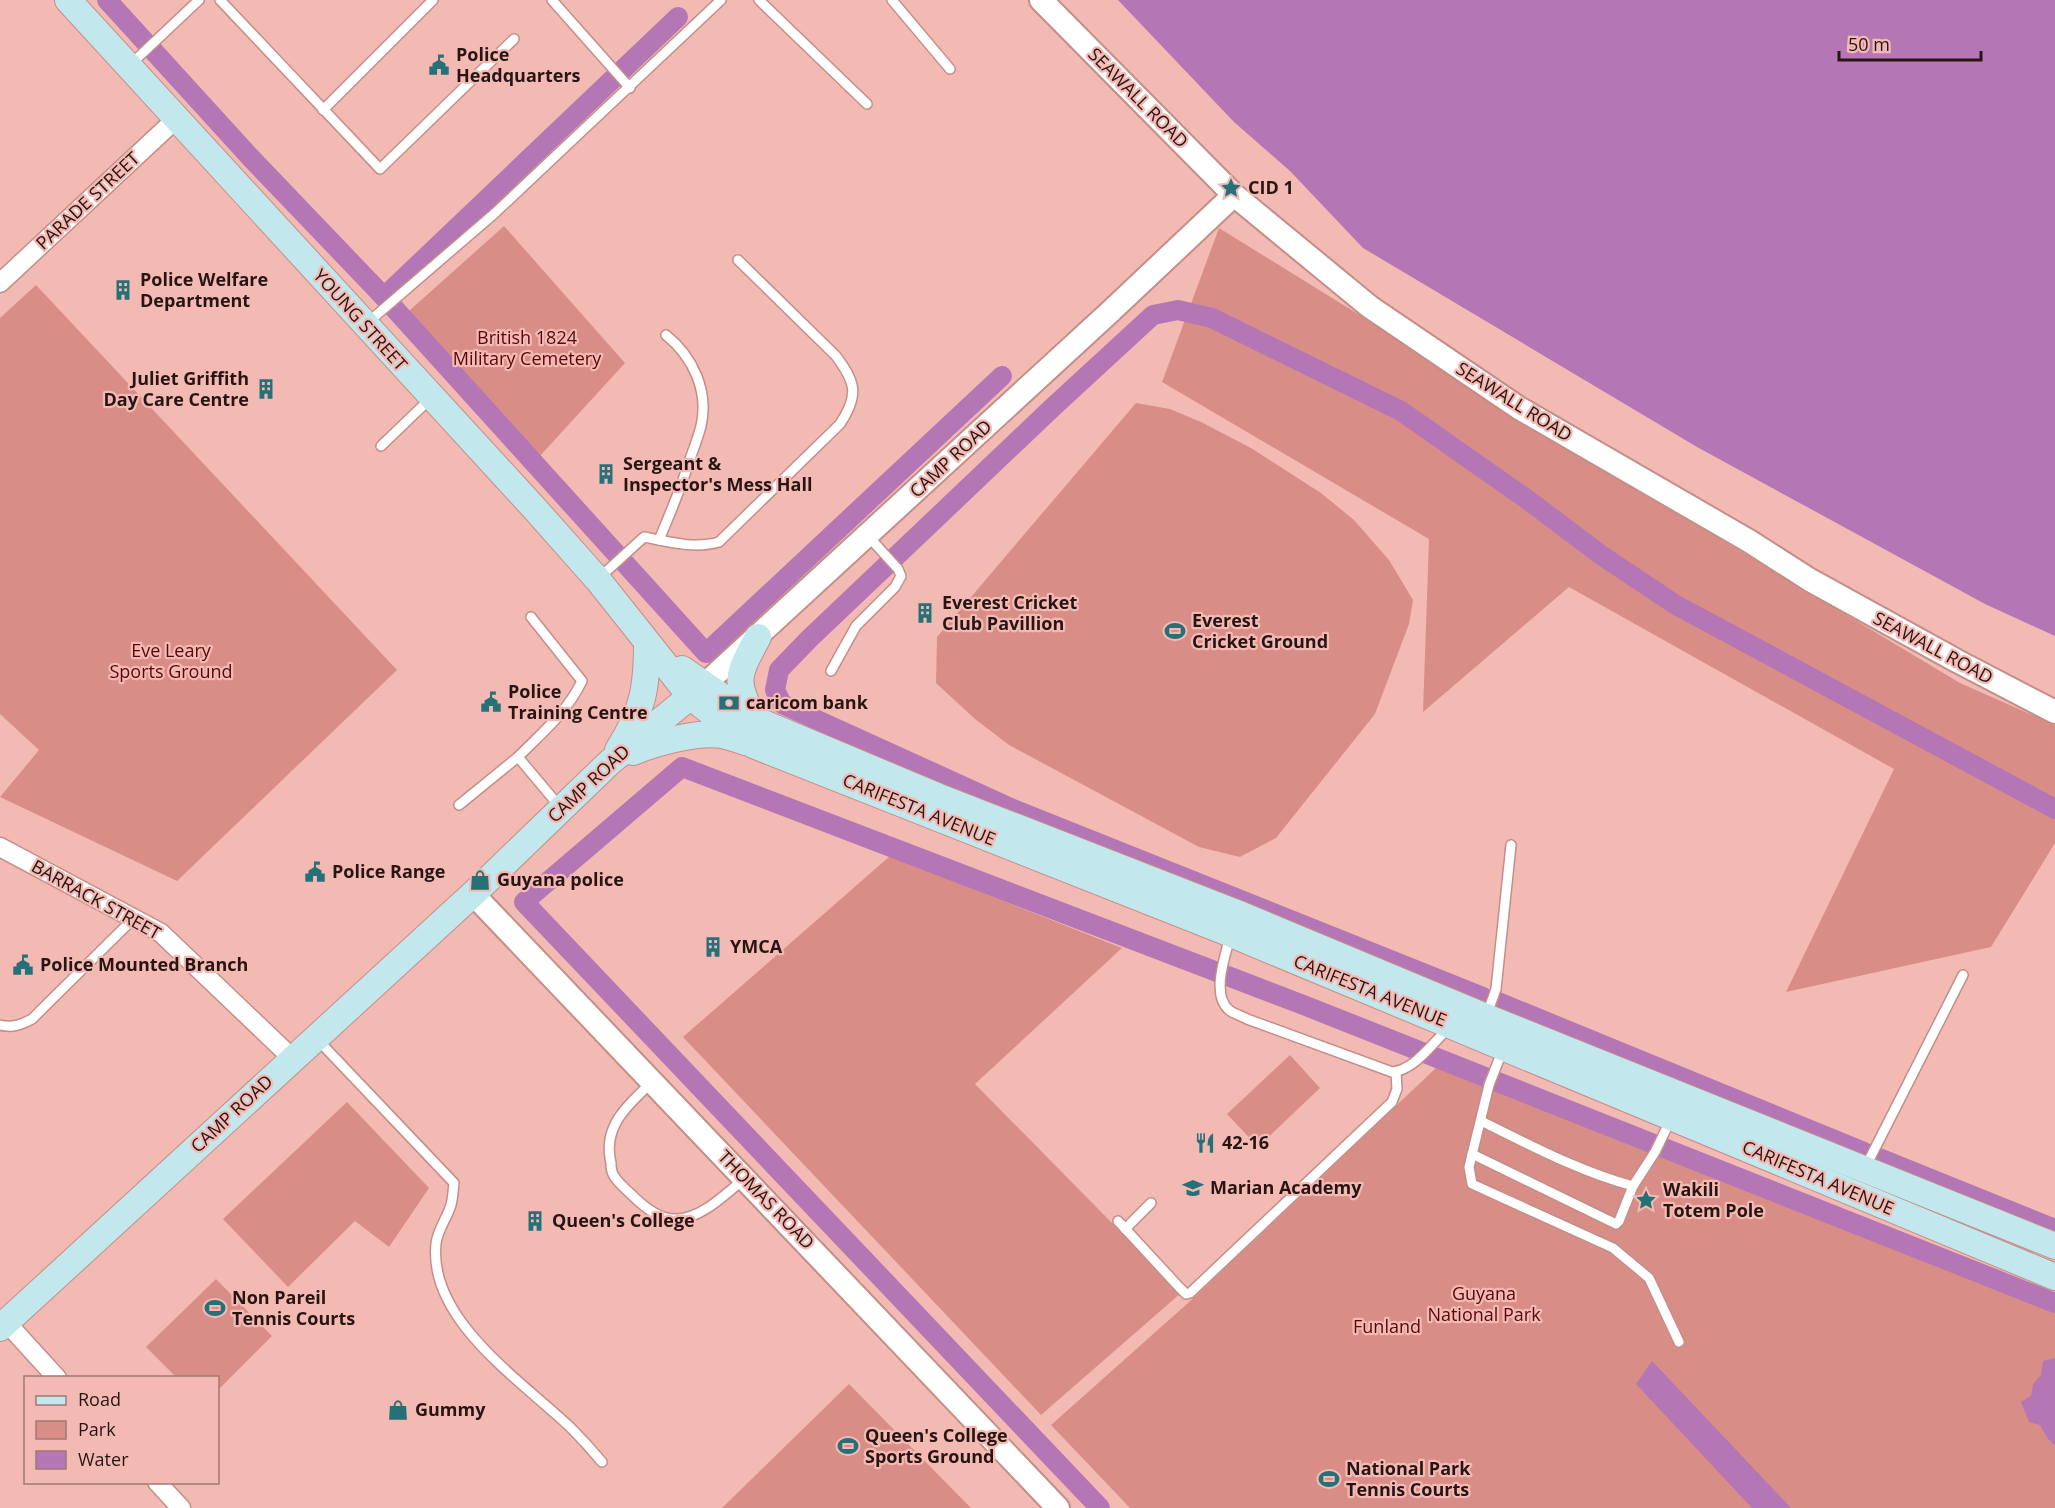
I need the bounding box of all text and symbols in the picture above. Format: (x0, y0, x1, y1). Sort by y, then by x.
scale bar (1839, 24, 1982, 62)
text: 50 m (1848, 32, 1890, 56)
place label: Police Headquarters (456, 42, 581, 87)
street label: SEAWALL ROAD (1083, 42, 1194, 153)
public building icon: Police Headquarters (427, 53, 451, 77)
street label: PARADE STREET (30, 146, 144, 254)
place label: CID 1 (1248, 175, 1294, 199)
place icon: CID 1 (1219, 176, 1243, 200)
street label: YOUNG STREET (309, 263, 413, 375)
place label: Police Welfare Department (140, 267, 268, 312)
building icon: Police Welfare Department (111, 278, 135, 302)
park label: British 1824 Military Cemetery (453, 325, 602, 370)
street label: SEAWALL ROAD (1452, 356, 1577, 446)
place label: Juliet Griffith Day Care Centre (104, 366, 249, 411)
building icon: Juliet Griffith Day Care Centre (254, 377, 278, 401)
street label: CAMP ROAD (904, 414, 997, 502)
place label: Sergeant & Inspector's Mess Hall (623, 451, 812, 496)
building icon: Sergeant & Inspector's Mess Hall (594, 462, 618, 486)
place label: Everest Cricket Club Pavillion (942, 590, 1077, 635)
building icon: Everest Cricket Club Pavillion (913, 601, 937, 625)
street label: SEAWALL ROAD (1869, 605, 1998, 689)
place label: Everest Cricket Ground (1192, 608, 1328, 653)
sports icon: Everest Cricket Ground (1163, 619, 1187, 643)
park label: Eve Leary Sports Ground (109, 638, 233, 683)
place label: Police Training Centre (508, 679, 648, 724)
public building icon: Police Training Centre (479, 690, 503, 714)
place label: caricom bank (746, 690, 869, 714)
bank icon: caricom bank (717, 691, 741, 715)
street label: CAMP ROAD (542, 739, 635, 827)
street label: CARIFESTA AVENUE (839, 767, 999, 851)
street label: BARRACK STREET (27, 854, 166, 945)
place label: Police Range (332, 859, 445, 883)
public building icon: Police Range (303, 860, 327, 884)
place label: Guyana police (497, 867, 624, 891)
shop icon: Guyana police (468, 868, 492, 892)
place label: YMCA (730, 934, 783, 958)
building icon: YMCA (701, 935, 725, 959)
street label: CARIFESTA AVENUE (1290, 948, 1450, 1032)
place label: Police Mounted Branch (40, 952, 248, 976)
public building icon: Police Mounted Branch (11, 953, 35, 977)
street label: CAMP ROAD (185, 1069, 278, 1157)
place label: 42-16 (1222, 1130, 1269, 1154)
restaurant icon: 42-16 (1193, 1131, 1217, 1155)
street label: CARIFESTA AVENUE (1739, 1134, 1898, 1220)
street label: THOMAS ROAD (713, 1145, 820, 1254)
place label: Marian Academy (1210, 1175, 1362, 1199)
school or university icon: Marian Academy (1181, 1176, 1205, 1200)
place label: Wakili Totem Pole (1663, 1177, 1764, 1222)
place icon: Wakili Totem Pole (1634, 1188, 1658, 1212)
place label: Queen's College (552, 1208, 695, 1232)
building icon: Queen's College (523, 1209, 547, 1233)
park label: Guyana National Park (1427, 1281, 1541, 1326)
place label: Non Pareil Tennis Courts (232, 1285, 355, 1330)
sports icon: Non Pareil Tennis Courts (203, 1296, 227, 1320)
park label: Funland (1353, 1314, 1421, 1338)
legend (24, 1376, 219, 1484)
text: Road (78, 1387, 121, 1411)
place label: Gummy (415, 1397, 486, 1421)
shop icon: Gummy (386, 1398, 410, 1422)
text: Park (78, 1417, 116, 1441)
place label: Queen's College Sports Ground (865, 1423, 1008, 1468)
sports icon: Queen's College Sports Ground (836, 1434, 860, 1458)
text: Water (78, 1447, 129, 1471)
place label: National Park Tennis Courts (1346, 1456, 1471, 1501)
sports icon: National Park Tennis Courts (1317, 1467, 1341, 1491)

